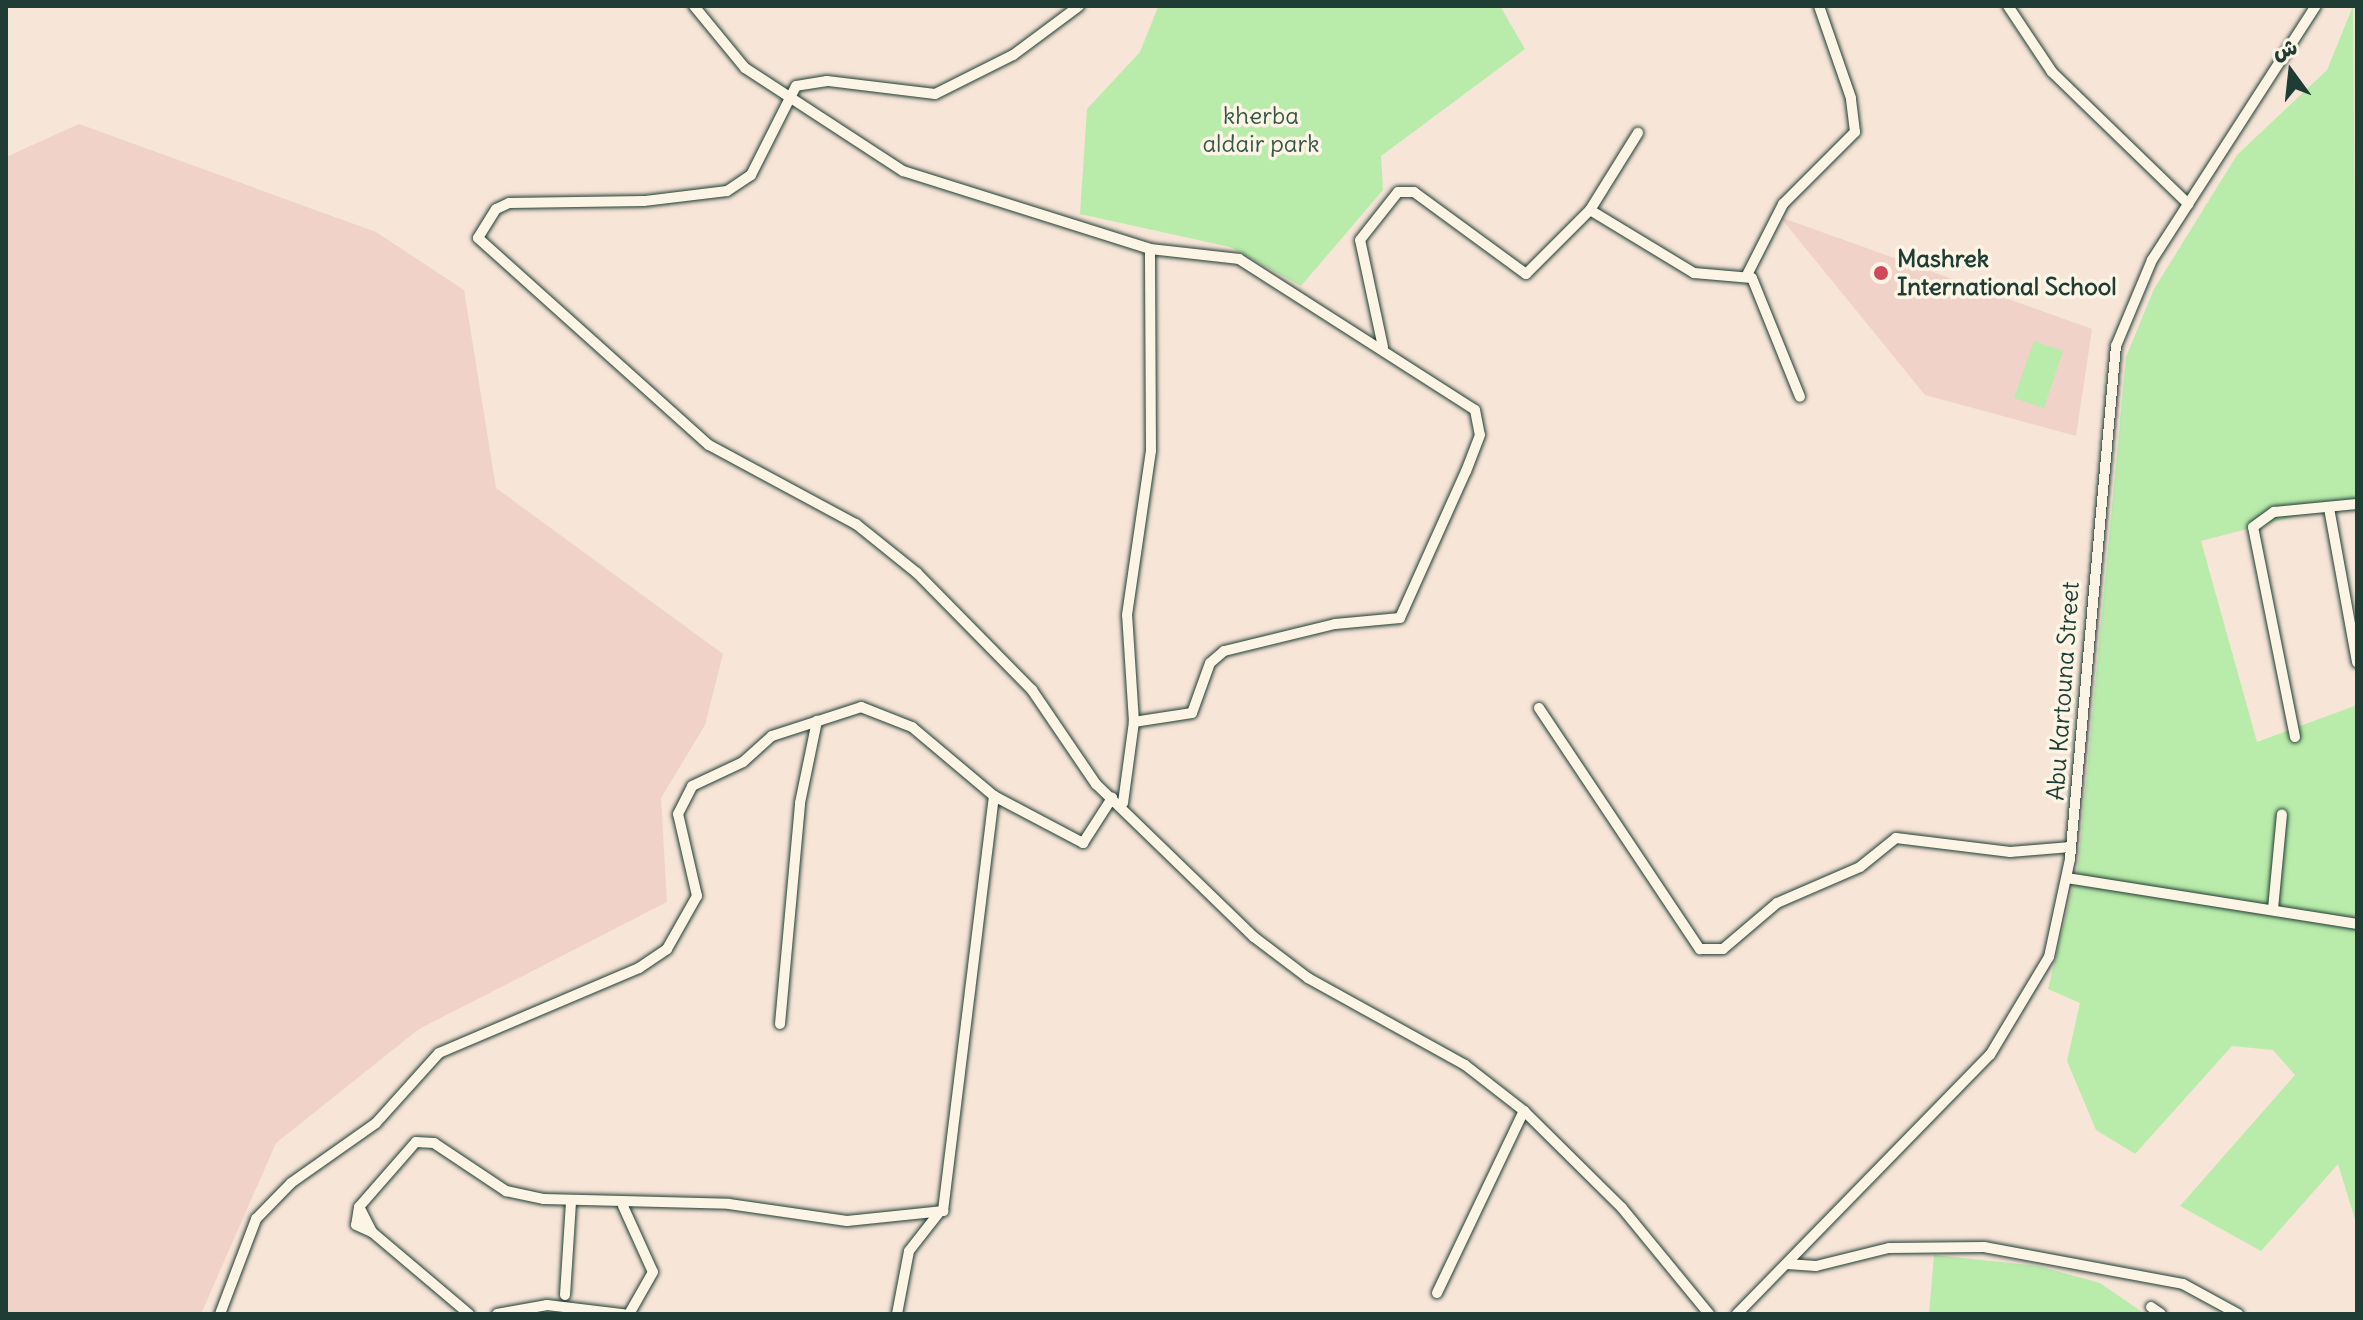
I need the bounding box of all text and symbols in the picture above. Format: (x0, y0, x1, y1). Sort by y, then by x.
north arrow (2251, 32, 2331, 112)
text: ش (2269, 32, 2300, 65)
park label: kherba aldair park (1202, 102, 1320, 158)
place label: Mashrek International School (1897, 245, 2117, 301)
marker: Mashrek International School (1872, 264, 1890, 282)
street label: Abu Kartouna Street (2041, 581, 2085, 801)

